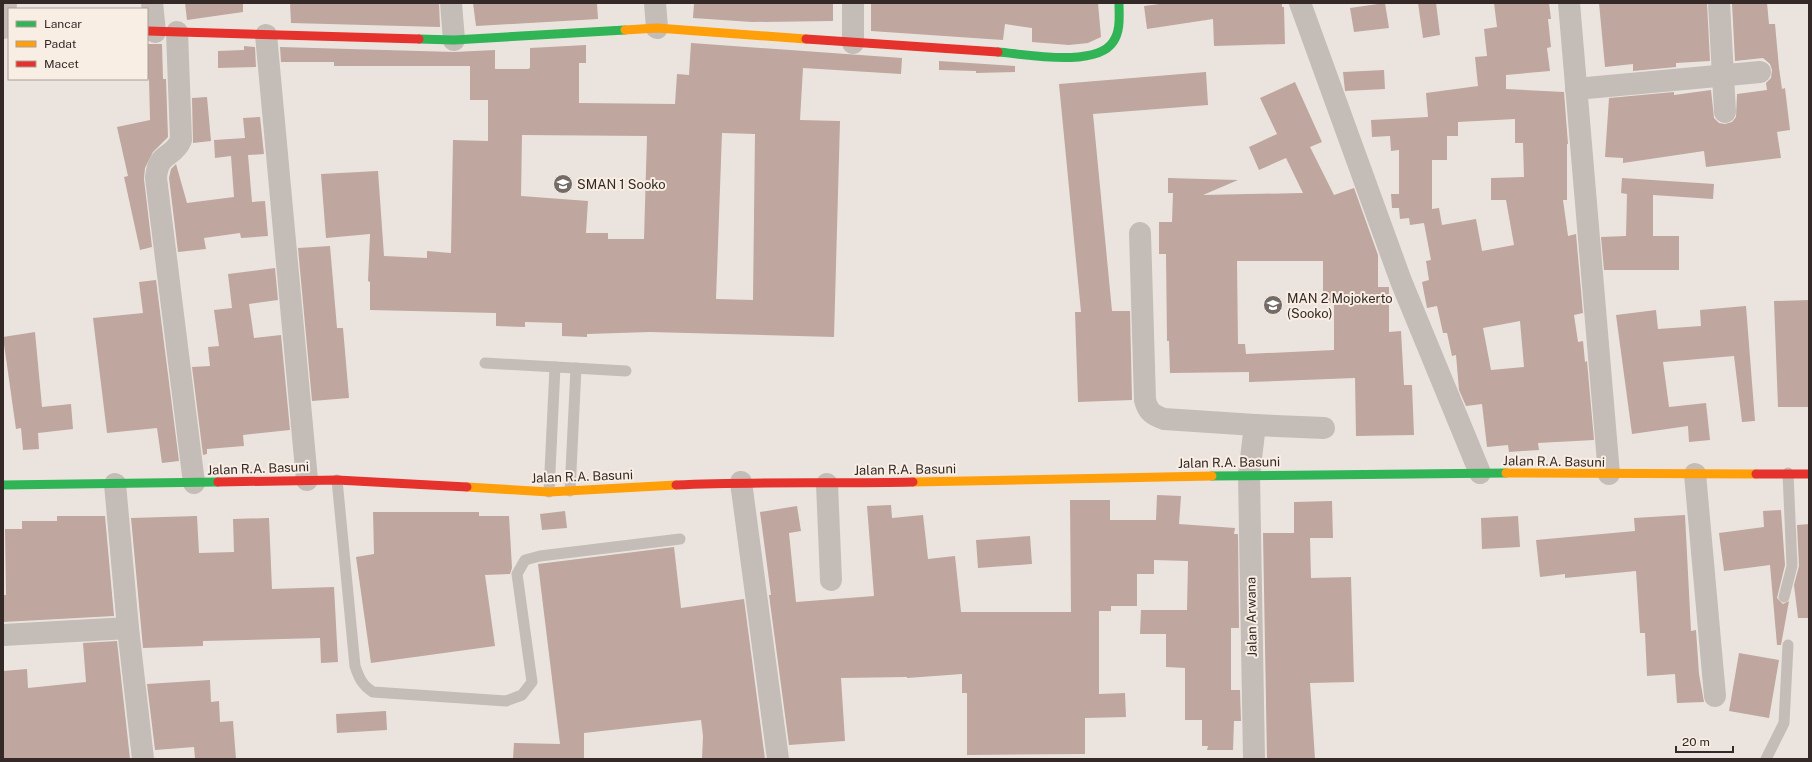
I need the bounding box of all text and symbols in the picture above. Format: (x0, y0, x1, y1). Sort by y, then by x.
legend (8, 8, 148, 80)
text: Lancar (44, 17, 82, 31)
text: Padat (44, 37, 77, 51)
text: Macet (44, 57, 79, 71)
school or university icon: SMAN 1 Sooko (552, 173, 574, 195)
place label: SMAN 1 Sooko (577, 177, 666, 192)
place label: MAN 2 Mojokerto (Sooko) (1287, 291, 1393, 321)
school or university icon: MAN 2 Mojokerto (Sooko) (1262, 294, 1284, 316)
street label: Jalan R.A. Basuni (1503, 453, 1605, 470)
street label: Jalan R.A. Basuni (1178, 454, 1280, 471)
street label: Jalan R.A. Basuni (207, 459, 309, 478)
street label: Jalan R.A. Basuni (854, 461, 956, 478)
street label: Jalan R.A. Basuni (531, 467, 633, 486)
street label: Jalan Arwana (1243, 577, 1260, 657)
scale bar (1676, 728, 1733, 754)
text: 20 m (1682, 735, 1710, 749)

